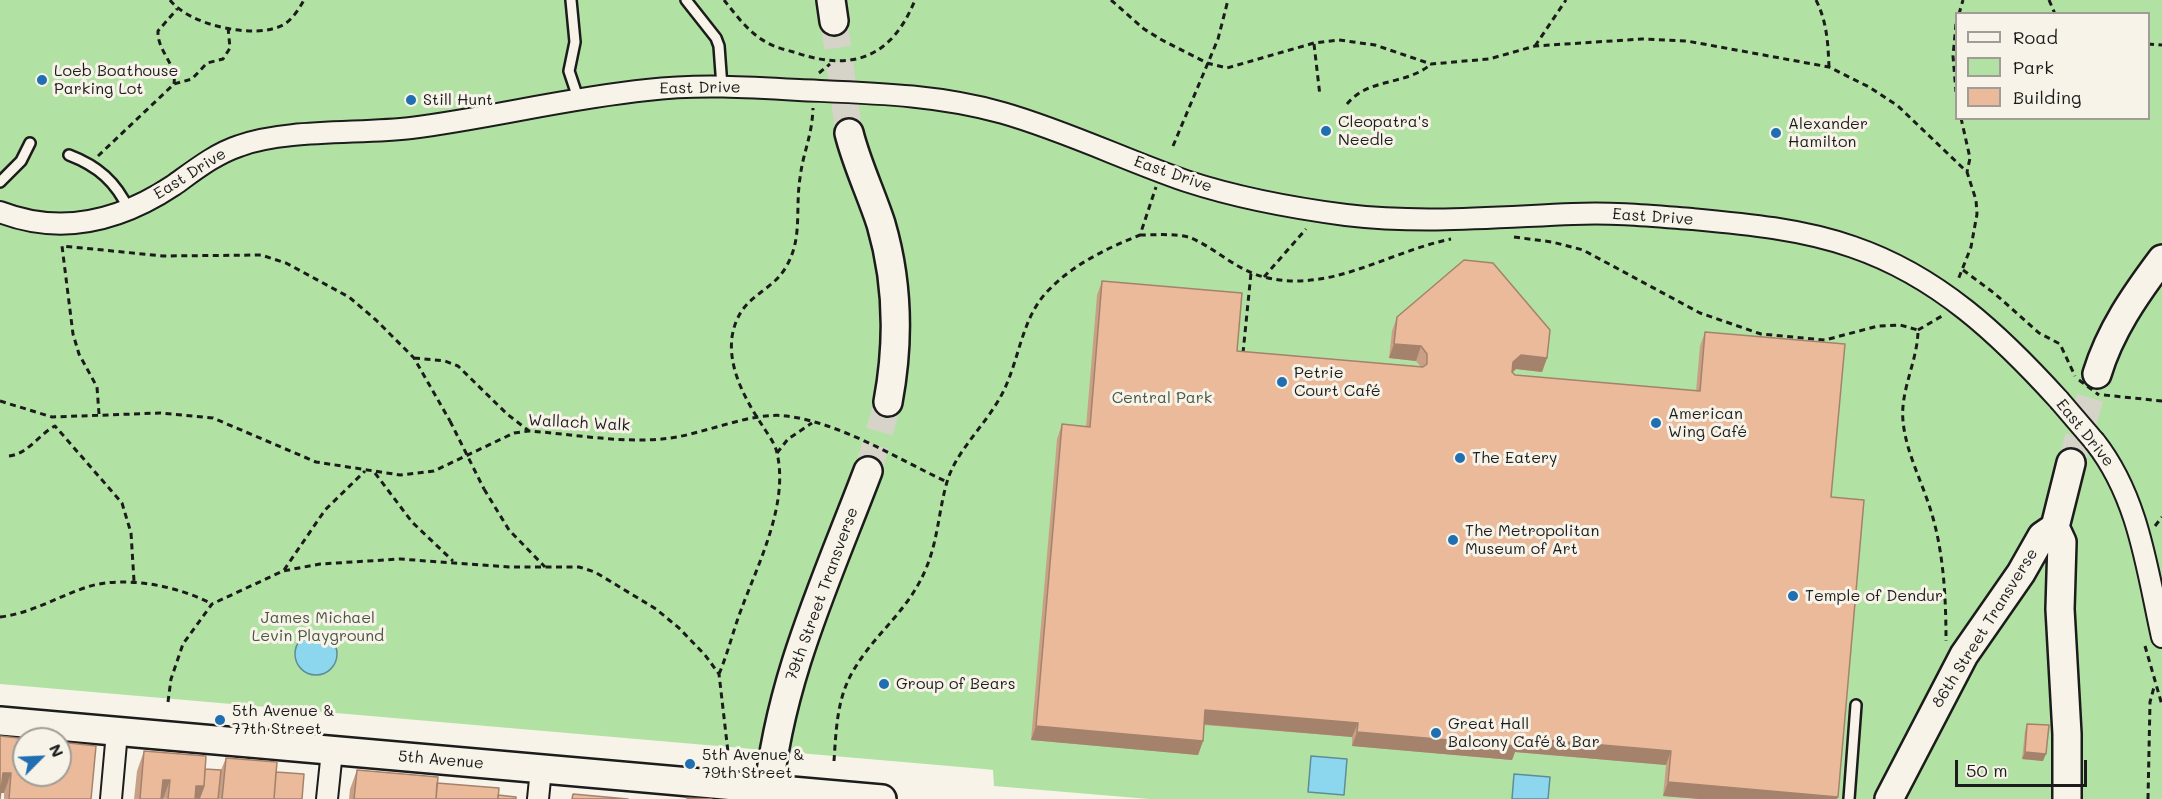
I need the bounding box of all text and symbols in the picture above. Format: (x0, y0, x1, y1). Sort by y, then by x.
legend (1955, 12, 2150, 120)
text: Road (2013, 25, 2058, 49)
text: Park (2013, 55, 2054, 79)
place label: Loeb Boathouse Parking Lot (54, 61, 178, 99)
marker: Loeb Boathouse Parking Lot (35, 73, 49, 87)
street label: East Drive (659, 78, 741, 98)
text: Building (2013, 85, 2081, 109)
place label: Still Hunt (423, 90, 493, 110)
marker: Still Hunt (404, 93, 418, 107)
place label: Cleopatra's Needle (1338, 112, 1429, 150)
place label: Alexander Hamilton (1788, 114, 1868, 152)
marker: Cleopatra's Needle (1319, 124, 1333, 138)
marker: Alexander Hamilton (1769, 126, 1783, 140)
street label: East Drive (150, 144, 230, 204)
street label: East Drive (1131, 152, 1215, 196)
street label: East Drive (1612, 205, 1694, 229)
place label: Petrie Court Café (1294, 363, 1381, 401)
marker: Petrie Court Café (1275, 375, 1289, 389)
park label: Central Park (1112, 388, 1212, 408)
street label: East Drive (2052, 395, 2118, 471)
place label: American Wing Café (1668, 404, 1747, 442)
street label: Wallach Walk (528, 411, 630, 435)
marker: American Wing Café (1649, 416, 1663, 430)
place label: The Eatery (1472, 448, 1557, 468)
marker: The Eatery (1453, 451, 1467, 465)
street label: 79th Street Transverse (782, 505, 862, 683)
place label: The Metropolitan Museum of Art (1465, 521, 1599, 559)
marker: The Metropolitan Museum of Art (1446, 533, 1460, 547)
street label: 86th Street Transverse (1928, 545, 2042, 711)
place label: Temple of Dendur (1805, 586, 1943, 606)
marker: Temple of Dendur (1786, 589, 1800, 603)
park label: James Michael Levin Playground (252, 608, 384, 646)
place label: Group of Bears (896, 674, 1016, 694)
marker: Group of Bears (877, 677, 891, 691)
place label: 5th Avenue & 77th Street (232, 701, 335, 739)
marker: 5th Avenue & 77th Street (213, 713, 227, 727)
place label: Great Hall Balcony Café & Bar (1448, 714, 1600, 752)
marker: Great Hall Balcony Café & Bar (1429, 726, 1443, 740)
north arrow (12, 727, 72, 787)
text: N (45, 740, 69, 760)
place label: 5th Avenue & 79th Street (702, 745, 805, 783)
street label: 5th Avenue (397, 747, 485, 773)
scale bar (1958, 748, 2090, 786)
marker: 5th Avenue & 79th Street (683, 757, 697, 771)
text: 50 m (1966, 758, 2008, 782)

